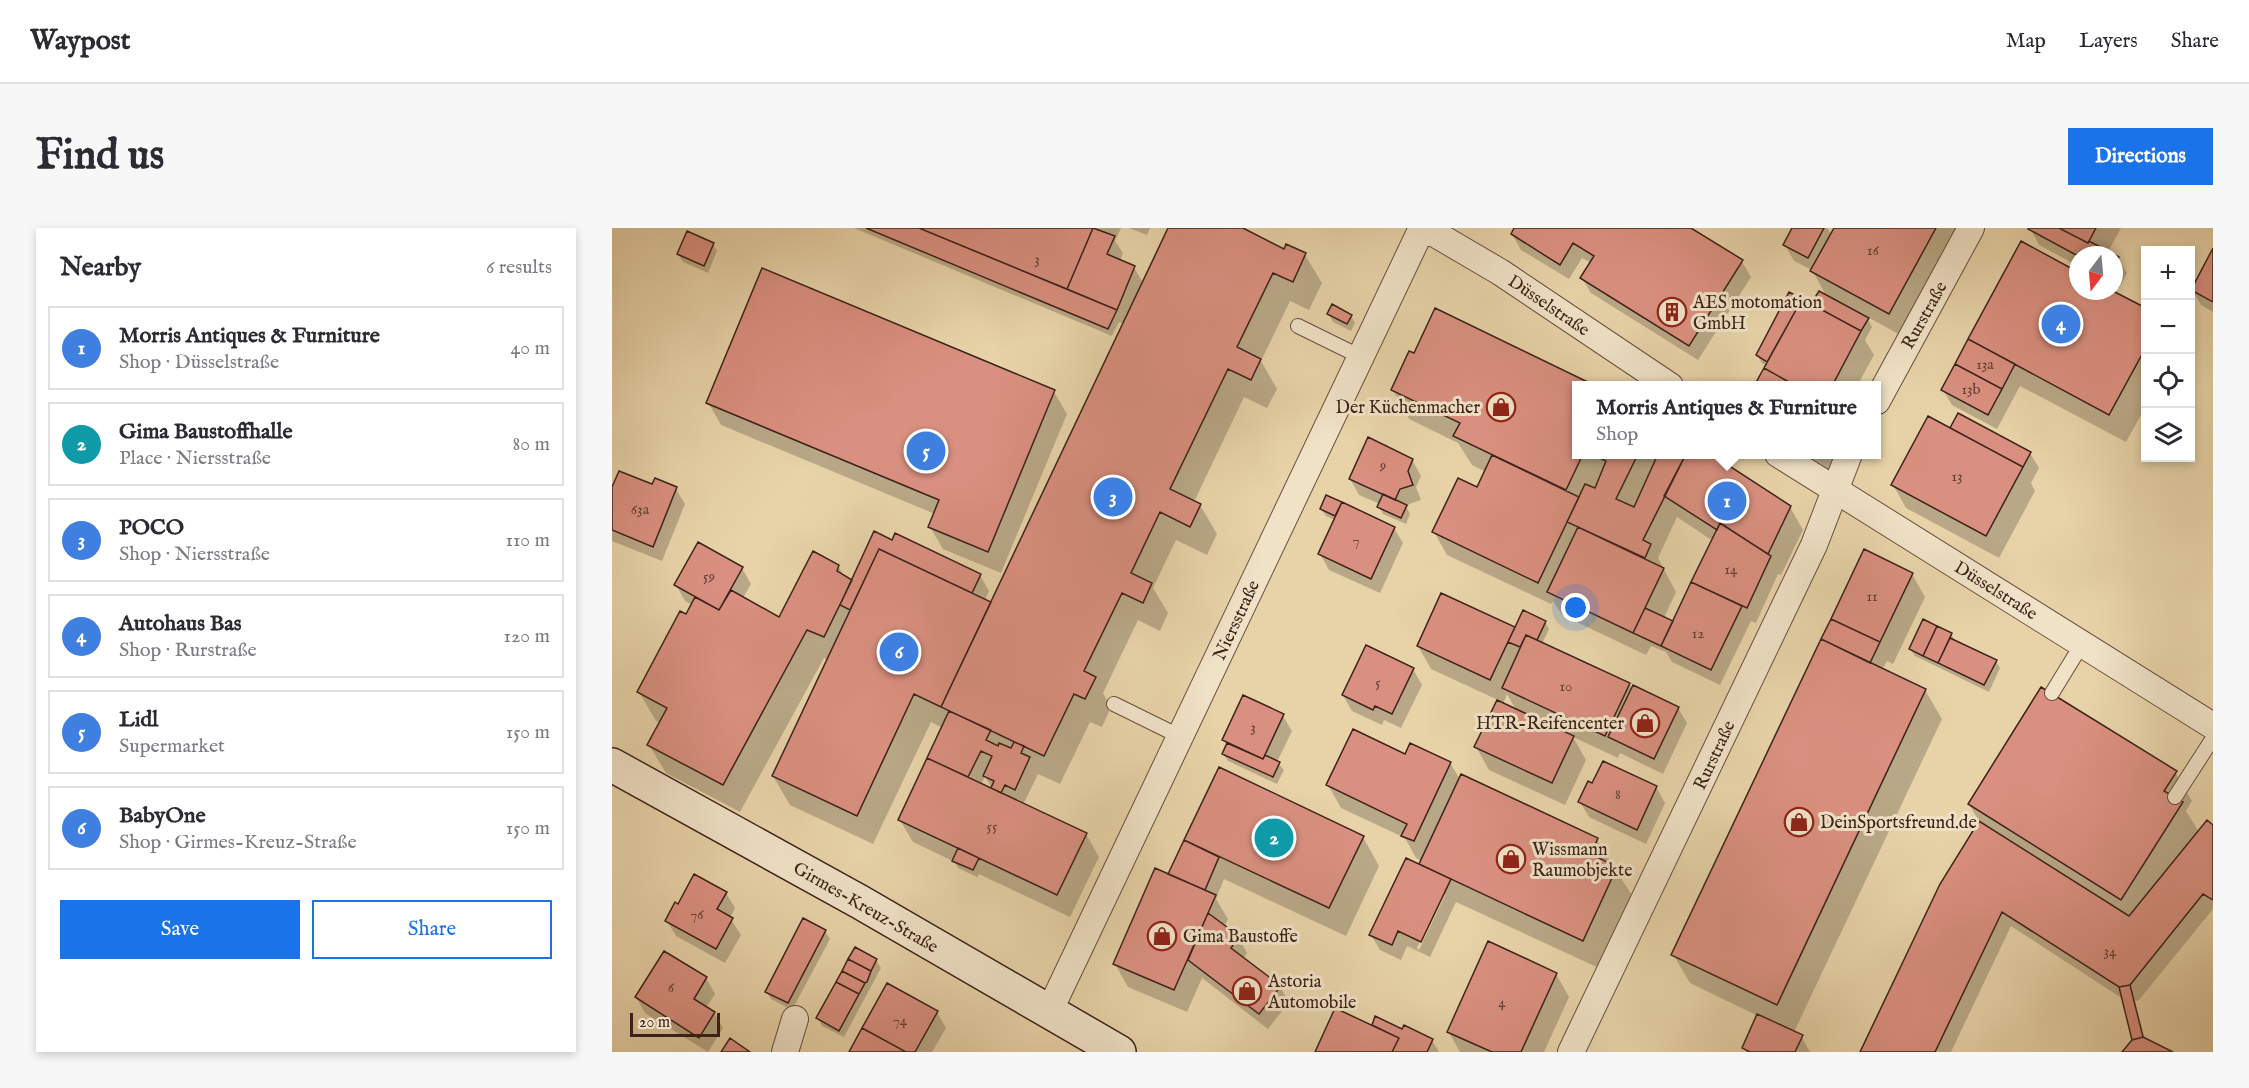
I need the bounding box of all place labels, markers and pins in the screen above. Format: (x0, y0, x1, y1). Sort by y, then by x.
place label: AES motomation GmbH (1692, 292, 1822, 336)
building icon: AES motomation GmbH (1656, 296, 1688, 328)
pin: 4 (2042, 302, 2080, 346)
shop icon: Der Küchenmacher (1485, 391, 1517, 423)
place label: Der Küchenmacher (1336, 397, 1480, 420)
pin: 5 (906, 428, 946, 474)
pin: 3 (1094, 474, 1132, 520)
pin: 1 (1708, 478, 1746, 524)
pin: 6 (880, 630, 918, 674)
shop icon: HTR-Reifencenter (1629, 707, 1661, 739)
place label: HTR-Reifencenter (1476, 713, 1624, 736)
shop icon: DeinSportsfreund.de (1783, 806, 1815, 838)
place label: DeinSportsfreund.de (1820, 812, 1977, 835)
pin: 2 (1254, 816, 1294, 860)
place label: Wissmann Raumobjekte (1532, 839, 1632, 883)
shop icon: Wissmann Raumobjekte (1495, 843, 1527, 875)
shop icon: Gima Baustoffe (1146, 920, 1178, 952)
place label: Gima Baustoffe (1183, 926, 1298, 949)
place label: Astoria Automobile (1267, 971, 1356, 1015)
shop icon: Astoria Automobile (1231, 975, 1263, 1007)

